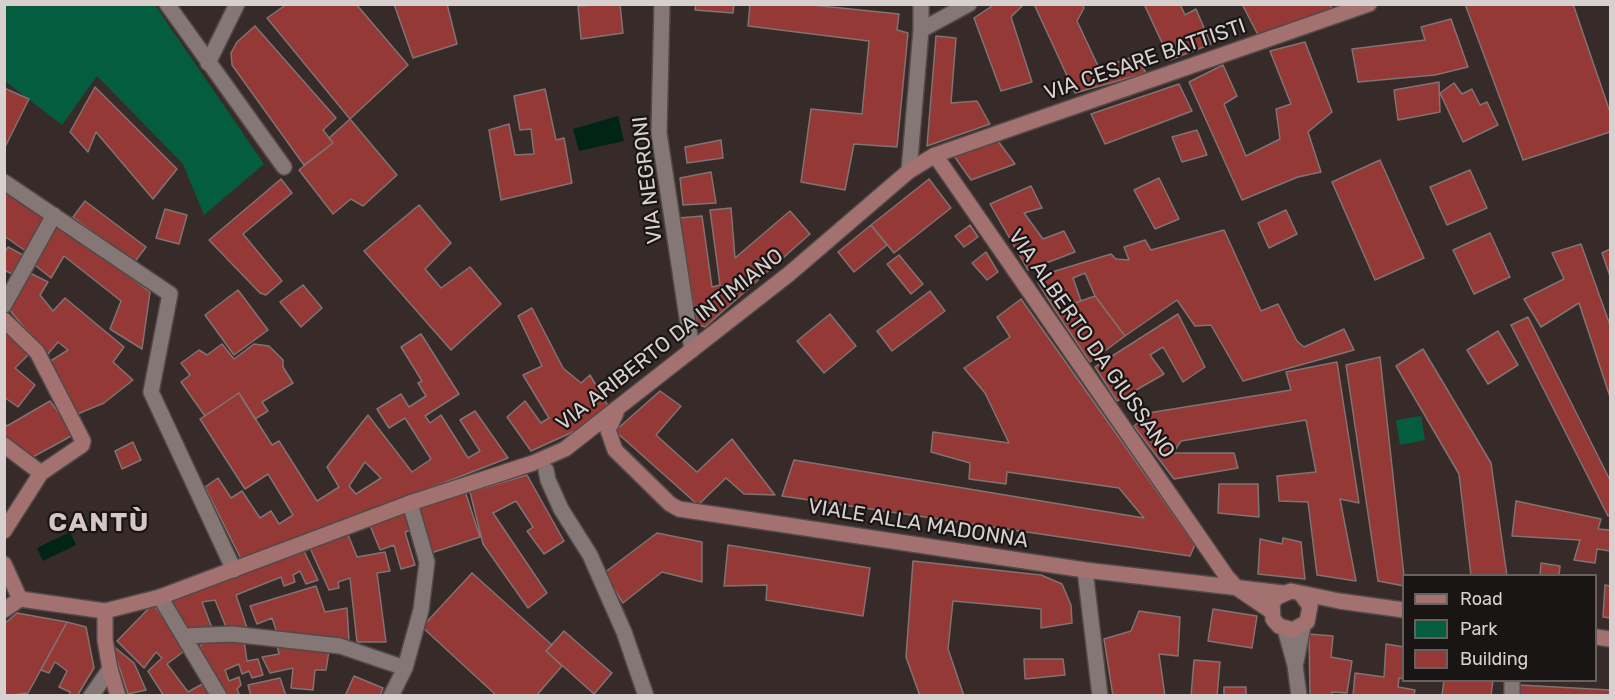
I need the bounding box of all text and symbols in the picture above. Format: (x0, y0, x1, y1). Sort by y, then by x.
street label: VIA CESARE BATTISTI (1041, 14, 1249, 106)
street label: VIA NEGRONI (628, 115, 668, 245)
street label: VIA ALBERTO DA GIUSSANO (1002, 225, 1180, 463)
street label: VIA ARIBERTO DA INTIMIANO (552, 244, 788, 436)
street label: VIALE ALLA MADONNA (806, 494, 1030, 554)
district label: CANTÙ (48, 507, 150, 539)
legend (1402, 574, 1597, 682)
text: Road (1460, 588, 1503, 610)
text: Park (1460, 618, 1497, 640)
text: Building (1460, 648, 1528, 670)

